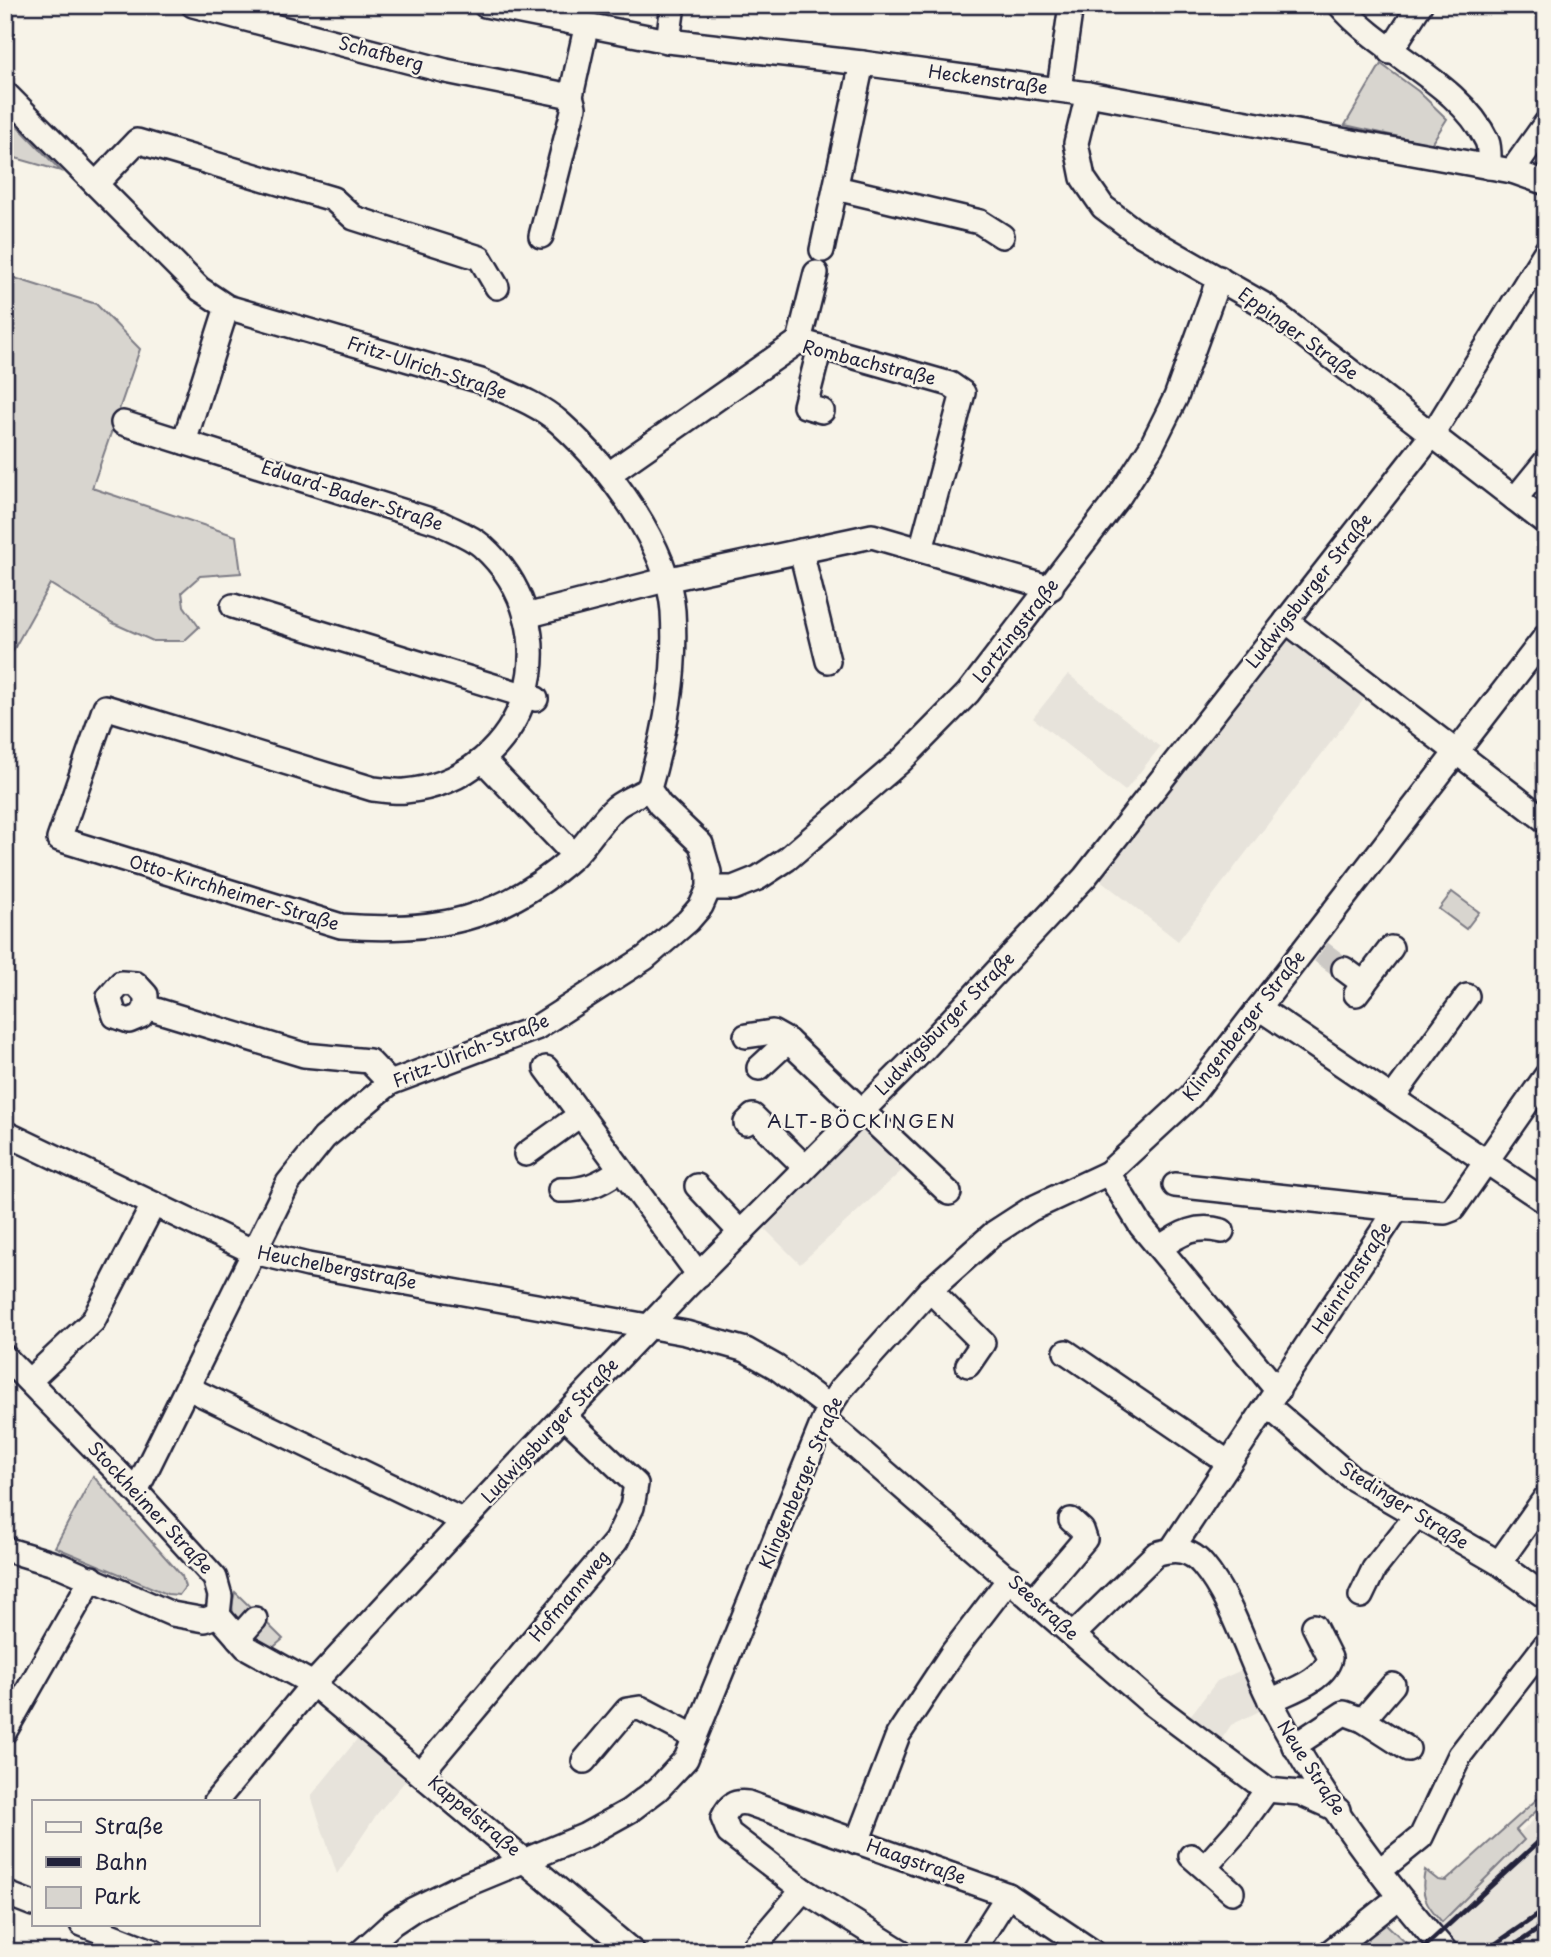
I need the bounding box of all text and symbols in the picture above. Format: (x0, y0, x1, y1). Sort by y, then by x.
street label: Schafberg (336, 28, 427, 77)
street label: Heckenstraße (927, 57, 1050, 100)
street label: Eppinger Straße (1233, 280, 1365, 386)
street label: Fritz-Ulrich-Straße (344, 328, 511, 405)
street label: Rombachstraße (800, 332, 939, 391)
street label: Eduard-Bader-Straße (258, 452, 447, 537)
street label: Ludwigsburger Straße (1238, 507, 1377, 673)
street label: Lortzingstraße (965, 572, 1064, 688)
street label: Otto-Kirchheimer-Straße (126, 847, 343, 936)
street label: Klingenberger Straße (1175, 944, 1310, 1106)
street label: Ludwigsburger Straße (868, 945, 1020, 1101)
street label: Fritz-Ulrich-Straße (388, 1006, 553, 1093)
district label: ALT-BÖCKINGEN (767, 1106, 957, 1134)
street label: Heinrichstraße (1304, 1216, 1397, 1339)
street label: Heuchelbergstraße (255, 1238, 419, 1295)
street label: Ludwigsburger Straße (474, 1351, 624, 1509)
street label: Klingenberger Straße (751, 1392, 848, 1573)
street label: Stockheimer Straße (82, 1434, 220, 1580)
street label: Stedinger Straße (1335, 1454, 1474, 1555)
street label: Hofmannweg (522, 1543, 615, 1647)
street label: Seestraße (1003, 1568, 1085, 1646)
street label: Neue Straße (1271, 1714, 1353, 1820)
street label: Kappelstraße (423, 1768, 527, 1862)
legend (32, 1800, 259, 1926)
text: Straße (94, 1809, 163, 1841)
street label: Haagstraße (863, 1831, 970, 1890)
text: Bahn (94, 1845, 148, 1877)
text: Park (94, 1879, 141, 1911)

